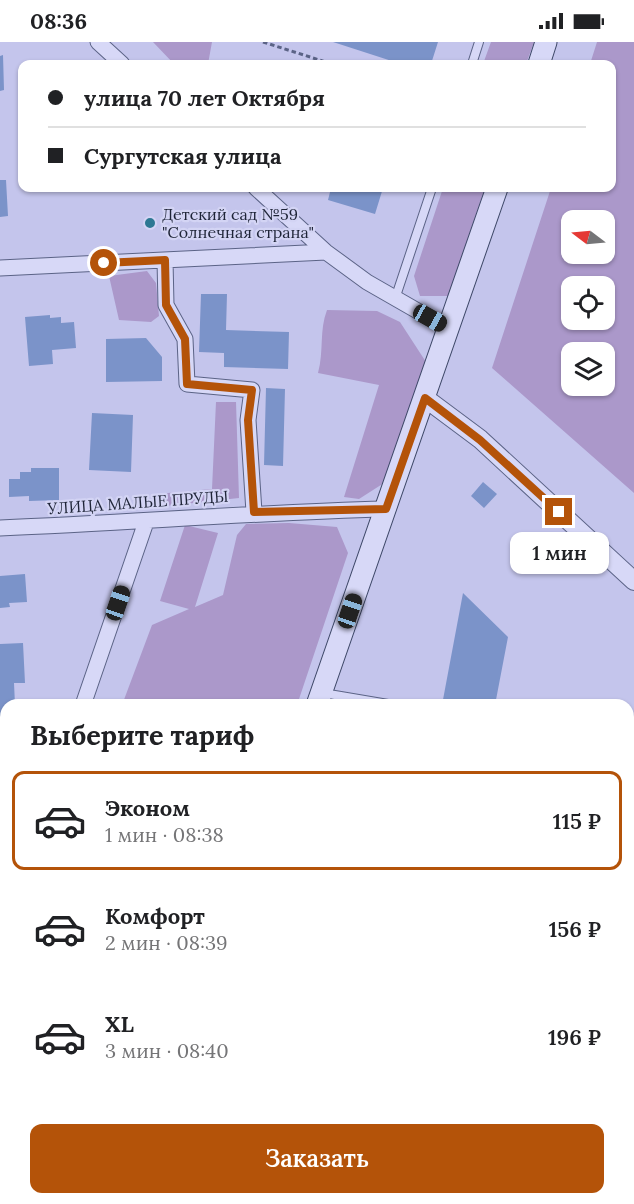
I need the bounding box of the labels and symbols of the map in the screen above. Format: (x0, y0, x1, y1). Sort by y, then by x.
place label: Детский сад №59 "Солнечная страна" (162, 204, 314, 242)
north arrow (561, 210, 615, 264)
marker: Детский сад №59 "Солнечная страна" (143, 216, 157, 230)
route start (90, 249, 117, 276)
car (410, 301, 450, 335)
street label: УЛИЦА МАЛЫЕ ПРУДЫ (46, 486, 229, 518)
route end (545, 498, 572, 525)
callout: 1 мин (510, 533, 608, 575)
car (104, 583, 132, 623)
car (336, 591, 364, 631)

